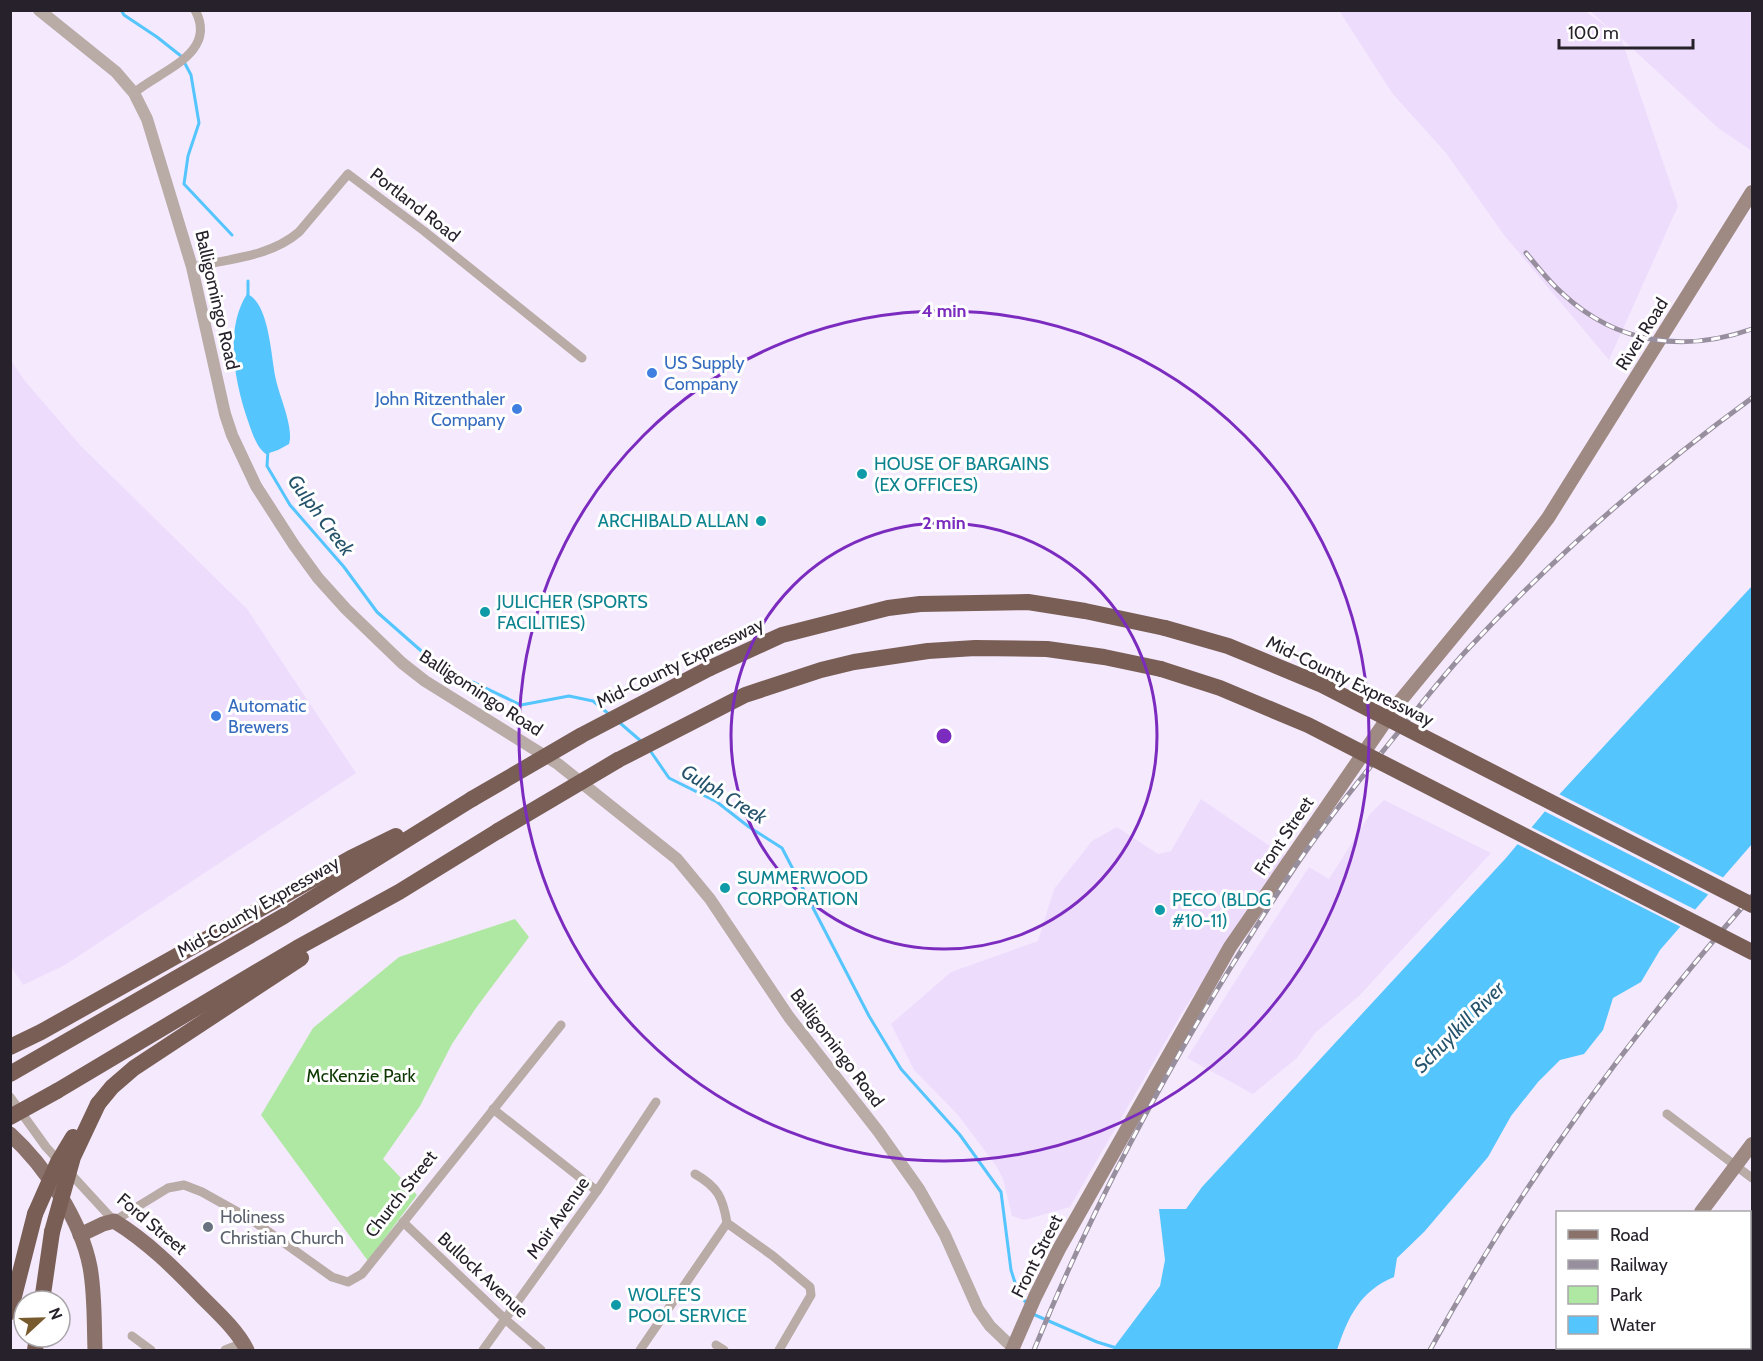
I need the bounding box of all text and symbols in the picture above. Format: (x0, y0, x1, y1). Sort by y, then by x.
scale bar (1559, 12, 1692, 50)
text: 100 m (1568, 22, 1619, 44)
street label: Portland Road (366, 163, 464, 247)
street label: Balligomingo Road (190, 228, 244, 372)
street label: River Road (1611, 294, 1673, 374)
text: 4 min (921, 300, 967, 322)
place label: US Supply Company (664, 352, 745, 395)
marker: US Supply Company (645, 366, 659, 380)
place label: John Ritzenthaler Company (374, 388, 505, 431)
marker: John Ritzenthaler Company (510, 402, 524, 416)
place label: HOUSE OF BARGAINS (EX OFFICES) (874, 453, 1049, 496)
marker: HOUSE OF BARGAINS (EX OFFICES) (855, 467, 869, 481)
water label: Gulph Creek (283, 470, 360, 562)
place label: ARCHIBALD ALLAN (598, 510, 749, 532)
text: 2 min (922, 512, 966, 534)
marker: ARCHIBALD ALLAN (754, 514, 768, 528)
place label: JULICHER (SPORTS FACILITIES) (496, 591, 648, 634)
marker: JULICHER (SPORTS FACILITIES) (478, 605, 492, 619)
street label: Mid-County Expressway (593, 613, 767, 713)
street label: Mid-County Expressway (1263, 631, 1437, 731)
street label: Balligomingo Road (415, 645, 547, 741)
place label: Automatic Brewers (228, 695, 307, 738)
marker: Automatic Brewers (209, 709, 223, 723)
centre of rings (934, 726, 954, 746)
water label: Gulph Creek (677, 759, 772, 830)
street label: Front Street (1250, 792, 1318, 880)
street label: Mid-County Expressway (173, 852, 343, 962)
place label: SUMMERWOOD CORPORATION (737, 867, 868, 910)
marker: SUMMERWOOD CORPORATION (718, 881, 732, 895)
place label: PECO (BLDG #10-11) (1172, 889, 1271, 932)
marker: PECO (BLDG #10-11) (1153, 903, 1167, 917)
water label: Schuylkill River (1409, 976, 1510, 1077)
street label: Balligomingo Road (785, 985, 889, 1111)
park label: McKenzie Park (306, 1065, 417, 1087)
street label: Church Street (360, 1146, 442, 1242)
street label: Moir Avenue (522, 1173, 594, 1263)
street label: Ford Street (113, 1188, 191, 1260)
place label: Holiness Christian Church (220, 1206, 344, 1249)
street label: Front Street (1007, 1211, 1067, 1301)
legend (1556, 1211, 1751, 1349)
marker: Holiness Christian Church (201, 1220, 215, 1234)
text: Road (1610, 1224, 1649, 1246)
street label: Bullock Avenue (433, 1227, 533, 1323)
text: Railway (1610, 1254, 1668, 1276)
place label: WOLFE'S POOL SERVICE (628, 1284, 747, 1327)
text: Park (1610, 1284, 1643, 1306)
north arrow (12, 1289, 72, 1349)
marker: WOLFE'S POOL SERVICE (609, 1298, 623, 1312)
text: N (45, 1305, 66, 1322)
text: Water (1610, 1314, 1656, 1336)

